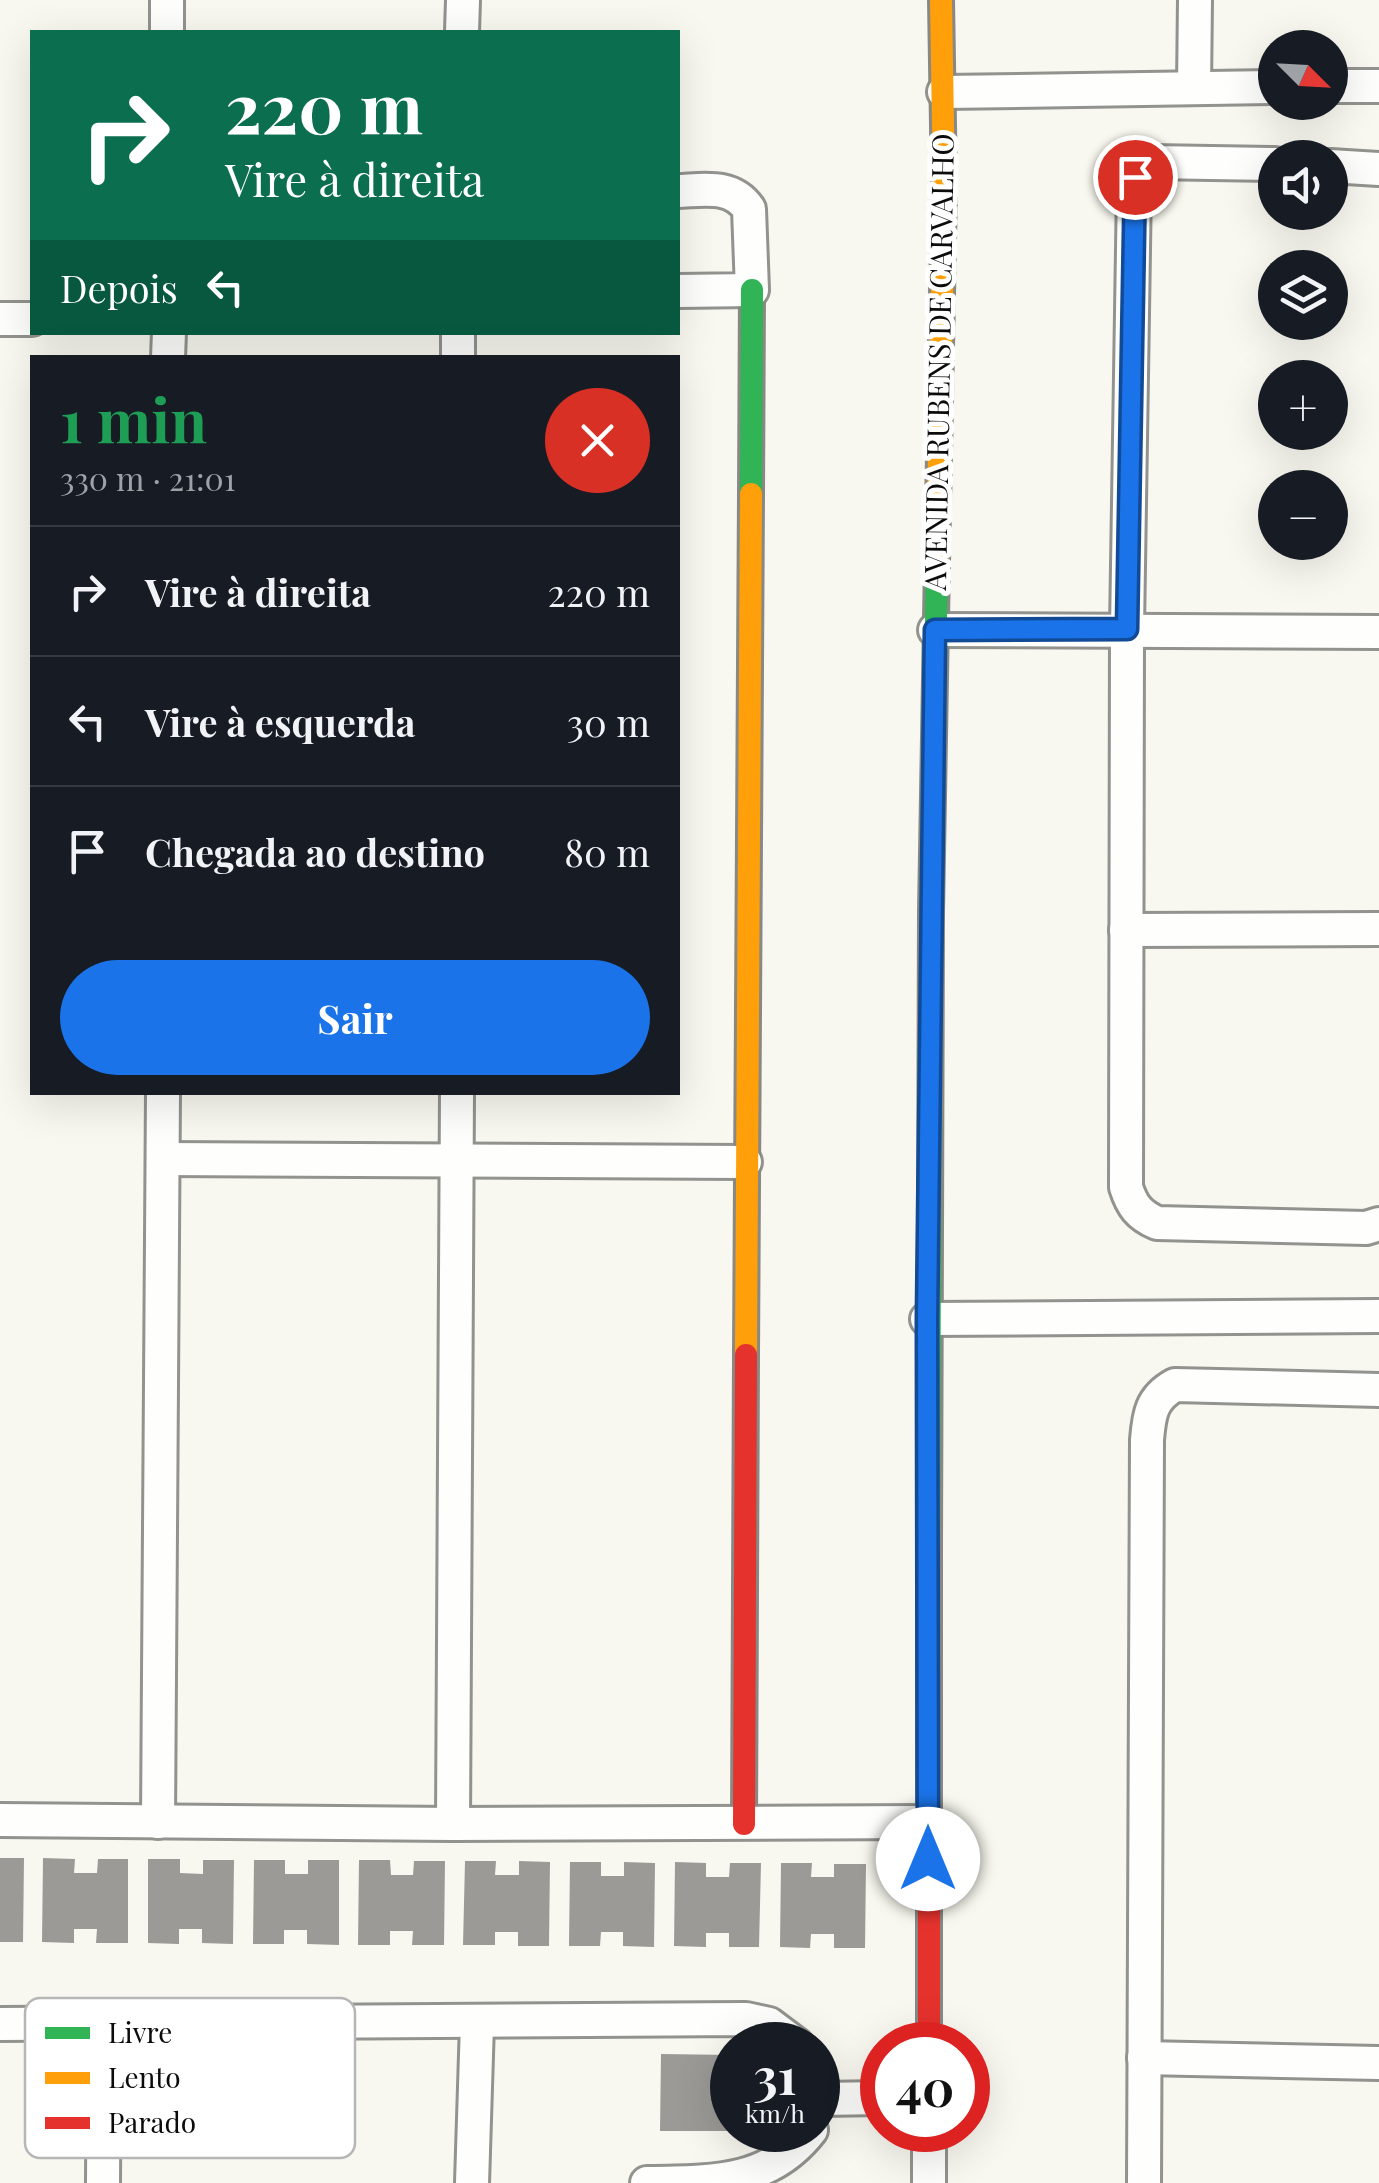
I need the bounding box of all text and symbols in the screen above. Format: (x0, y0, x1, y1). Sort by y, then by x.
north arrow (1258, 30, 1348, 120)
map controls (1258, 30, 1348, 560)
text: 220 m (225, 58, 423, 152)
icon: right (60, 70, 190, 200)
street label: AVENIDA RUBENS DE CARVALHO (914, 133, 962, 592)
pin (1093, 135, 1178, 220)
button: sound (1258, 140, 1348, 230)
text: Vire à direita (225, 148, 484, 208)
icon: arrive (1108, 150, 1163, 205)
button: layers (1258, 250, 1348, 340)
icon: left (198, 260, 253, 315)
text: Depois (60, 262, 178, 313)
button: + (1258, 360, 1348, 450)
text: 1 min (60, 378, 207, 458)
button: close (545, 388, 650, 493)
text: 330 m · 21:01 (60, 456, 236, 499)
button: − (1258, 470, 1348, 560)
icon: right (60, 564, 115, 619)
text: Vire à direita (145, 566, 371, 617)
text: 220 m (548, 566, 650, 617)
icon: left (60, 694, 115, 749)
text: Vire à esquerda (145, 696, 415, 747)
text: 30 m (567, 696, 650, 747)
icon: arrive (60, 824, 115, 879)
text: Chegada ao destino (145, 826, 485, 877)
text: 80 m (564, 826, 650, 877)
button: Sair (60, 960, 650, 1075)
position arrow (876, 1807, 980, 1911)
legend (25, 1998, 355, 2158)
text: Livre (108, 2013, 172, 2050)
speed limit sign: 40 (860, 2022, 990, 2152)
text: 31 (753, 2041, 797, 2108)
text: Lento (108, 2058, 181, 2095)
text: km/h (745, 2096, 805, 2129)
text: Parado (108, 2103, 196, 2140)

